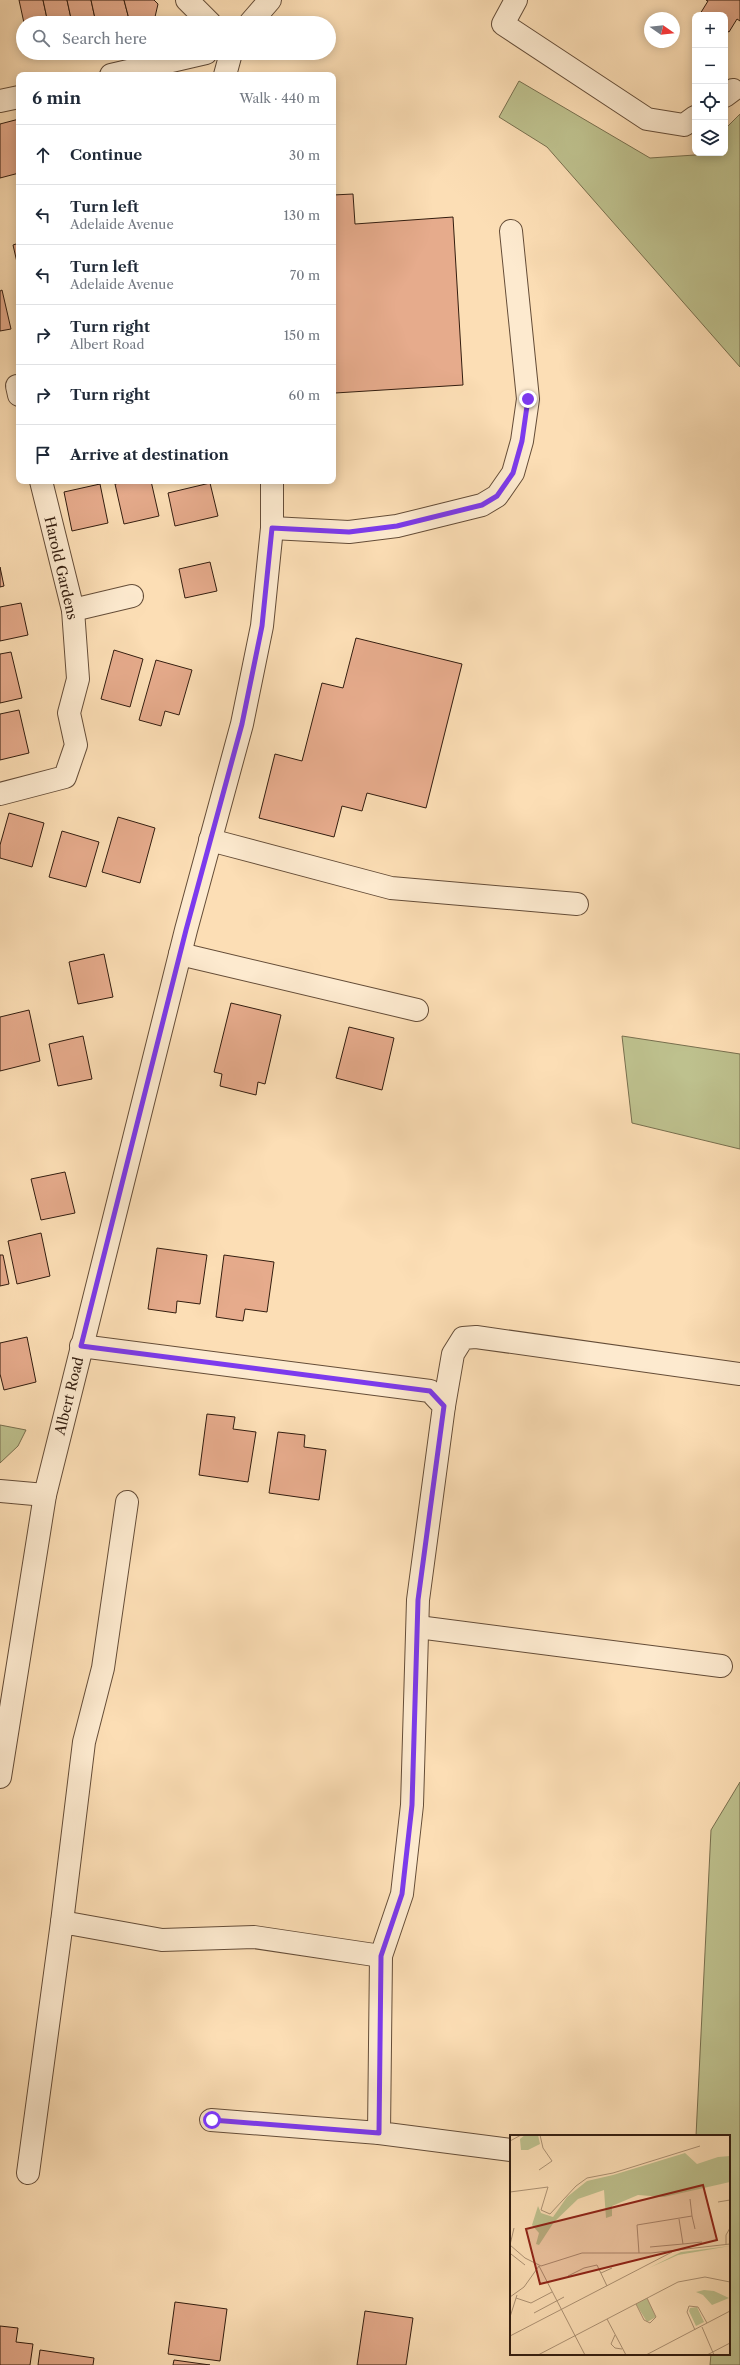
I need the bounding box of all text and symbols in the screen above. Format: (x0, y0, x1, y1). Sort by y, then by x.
north arrow (644, 12, 680, 48)
map controls (692, 12, 728, 156)
button: + (692, 12, 728, 48)
search box (16, 16, 336, 60)
icon: search (30, 27, 52, 49)
text: Search here (62, 29, 147, 48)
button: − (692, 48, 728, 84)
button: locate (692, 84, 728, 120)
text: 6 min (32, 88, 81, 108)
text: Walk · 440 m (240, 90, 320, 106)
button: layers (692, 120, 728, 156)
icon: ahead (32, 144, 54, 166)
text: Continue (70, 145, 142, 164)
text: 30 m (289, 147, 320, 163)
text: Turn left (70, 197, 139, 216)
icon: left (32, 204, 54, 226)
text: 130 m (284, 207, 320, 223)
text: Adelaide Avenue (70, 216, 174, 232)
text: Turn left (70, 257, 139, 276)
icon: left (32, 264, 54, 286)
text: 70 m (290, 267, 320, 283)
text: Adelaide Avenue (70, 276, 174, 292)
text: Turn right (70, 317, 150, 336)
icon: right (32, 324, 54, 346)
text: 150 m (284, 327, 320, 343)
text: Albert Road (70, 336, 144, 352)
icon: right (32, 384, 54, 406)
text: Turn right (70, 385, 150, 404)
text: 60 m (289, 387, 320, 403)
route end (519, 390, 537, 408)
icon: arrive (32, 444, 54, 466)
text: Arrive at destination (70, 445, 229, 464)
street label: Harold Gardens (40, 515, 82, 621)
street label: Albert Road (50, 1355, 88, 1438)
route start (203, 2111, 221, 2129)
inset map (510, 2135, 730, 2355)

